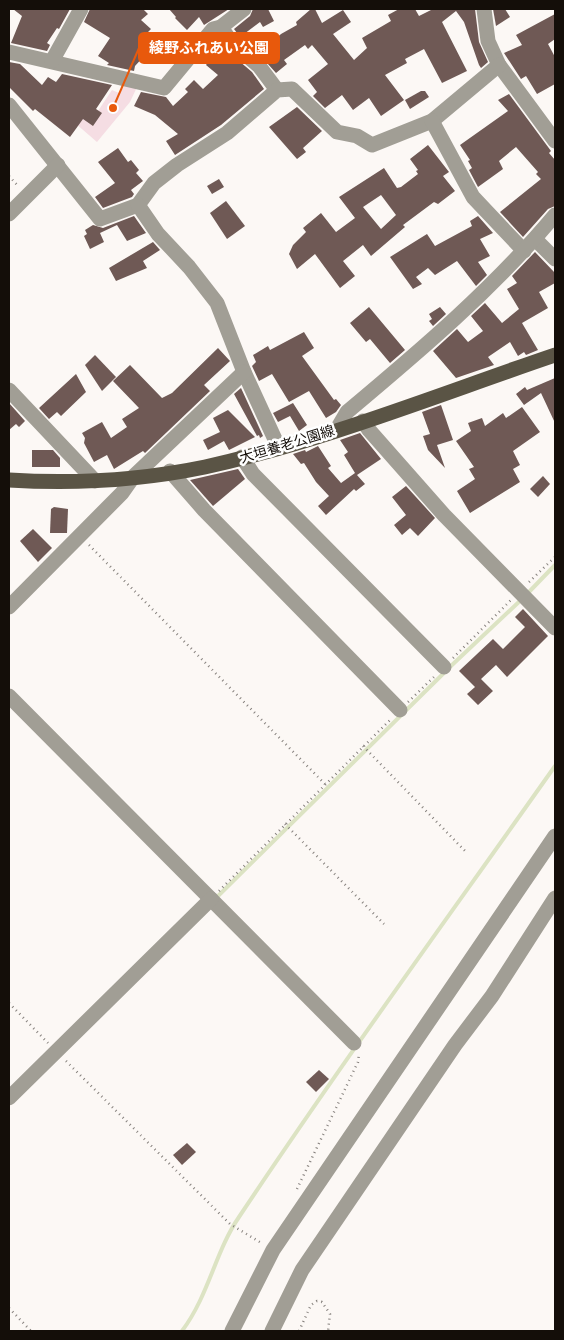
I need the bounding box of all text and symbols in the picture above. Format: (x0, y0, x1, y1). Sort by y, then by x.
callout: 綾野ふれあい公園 (139, 33, 279, 63)
text: 綾野ふれあい公園 (149, 38, 269, 56)
street label: 大垣養老公園線 (238, 421, 336, 466)

